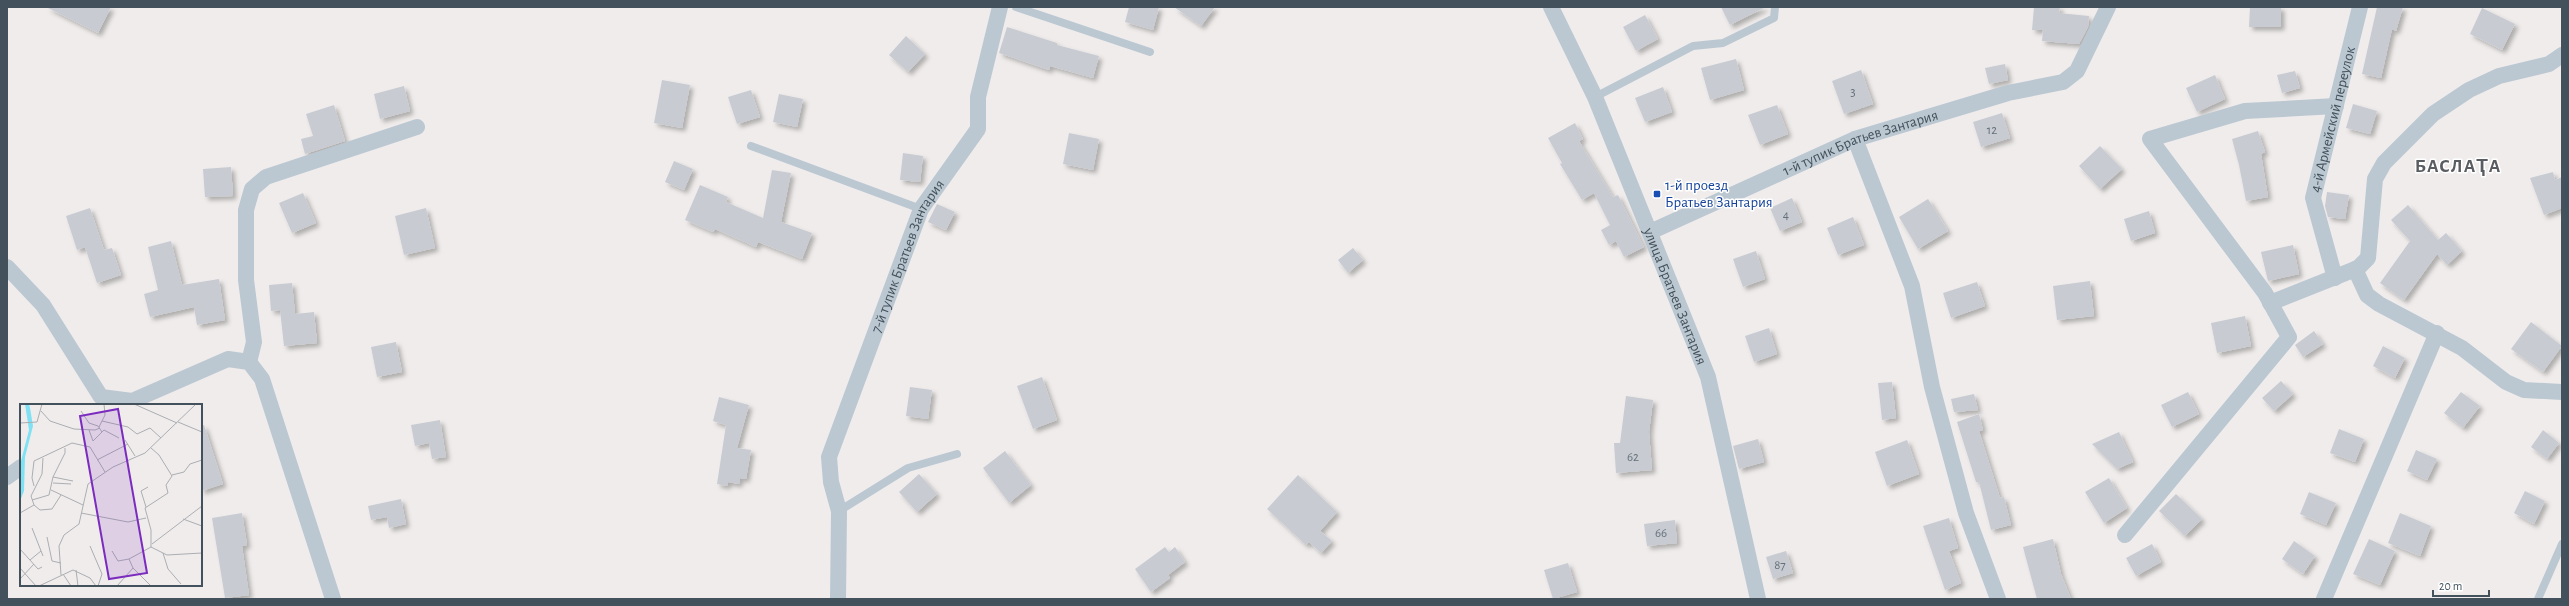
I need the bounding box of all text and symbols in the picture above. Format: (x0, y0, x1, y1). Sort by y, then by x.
street label: 4-й Армейский переулок (2307, 45, 2358, 194)
house number: 3 (1850, 86, 1856, 99)
street label: 1-й тупик Братьев Зантария (1780, 107, 1940, 178)
house number: 12 (1987, 124, 1997, 137)
district label: БАСЛАҬА (2415, 157, 2501, 176)
street label: 7-й тупик Братьев Зантария (868, 177, 947, 335)
place label: 1-й проезд Братьев Зантария (1665, 178, 1773, 210)
marker: 1-й проезд Братьев Зантария (1652, 189, 1662, 199)
house number: 4 (1783, 209, 1789, 222)
street label: улица Братьев Зантария (1641, 225, 1710, 367)
inset map (20, 404, 202, 586)
house number: 62 (1627, 451, 1639, 464)
house number: 66 (1655, 527, 1667, 540)
house number: 87 (1774, 559, 1786, 572)
scale bar (2433, 572, 2489, 598)
text: 20 m (2439, 580, 2462, 592)

